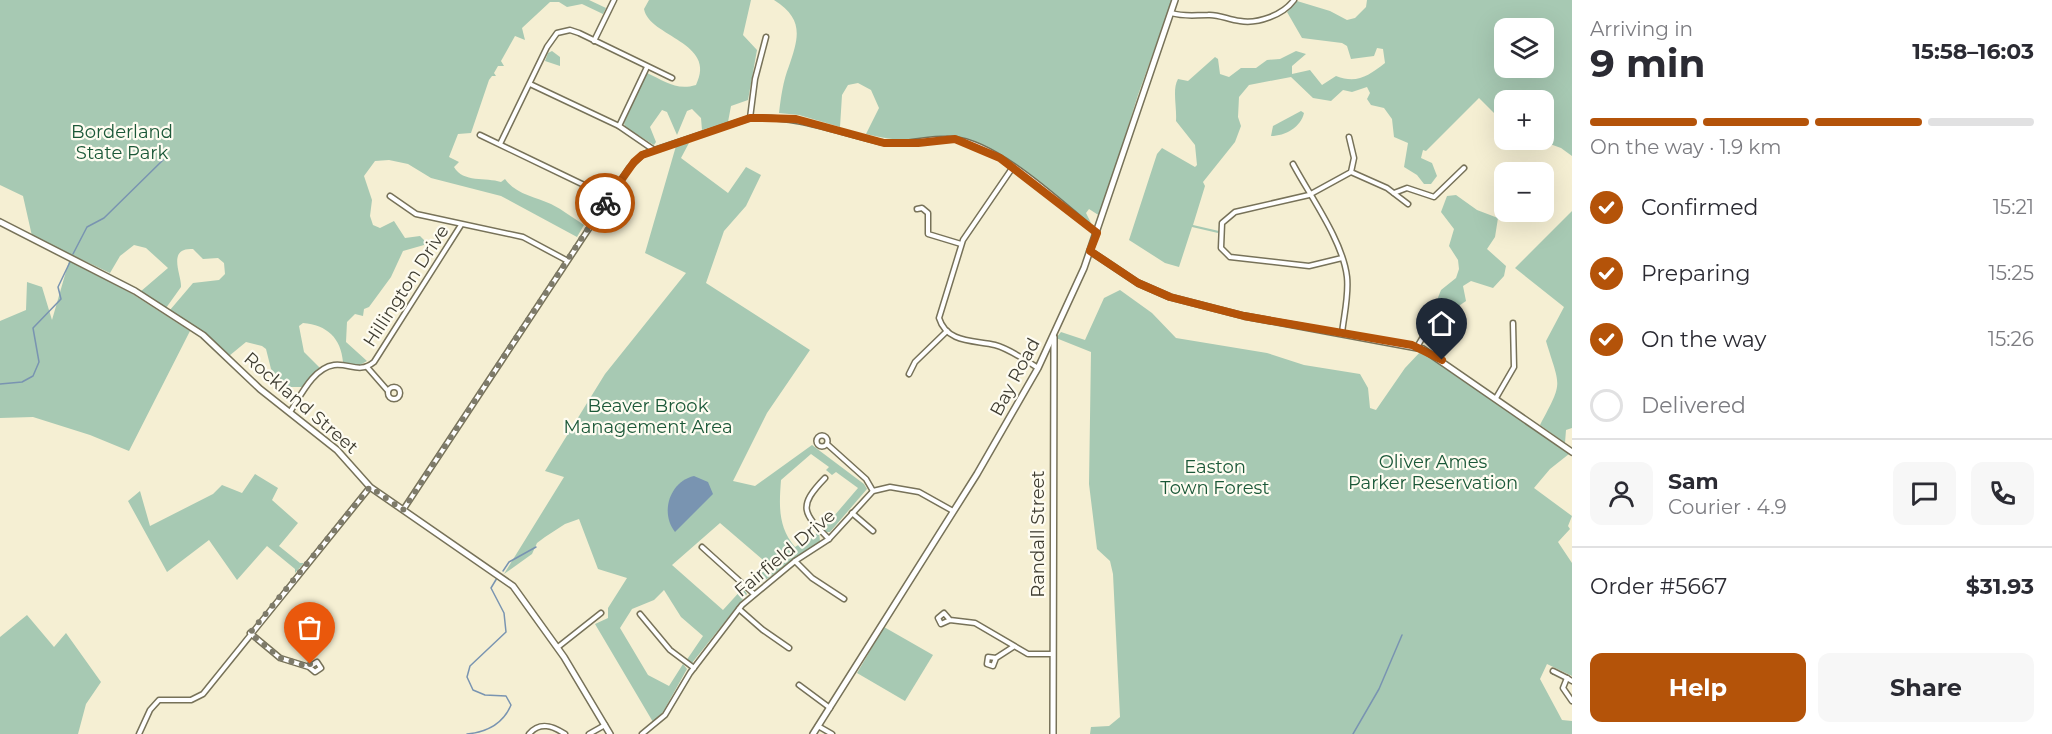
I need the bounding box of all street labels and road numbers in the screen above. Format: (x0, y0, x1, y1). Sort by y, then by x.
street label: Hillington Drive (358, 221, 454, 351)
street label: Bay Road (985, 334, 1045, 420)
street label: Rockland Street (239, 347, 363, 459)
street label: Randall Street (1027, 470, 1049, 598)
street label: Fairfield Drive (730, 504, 840, 602)

